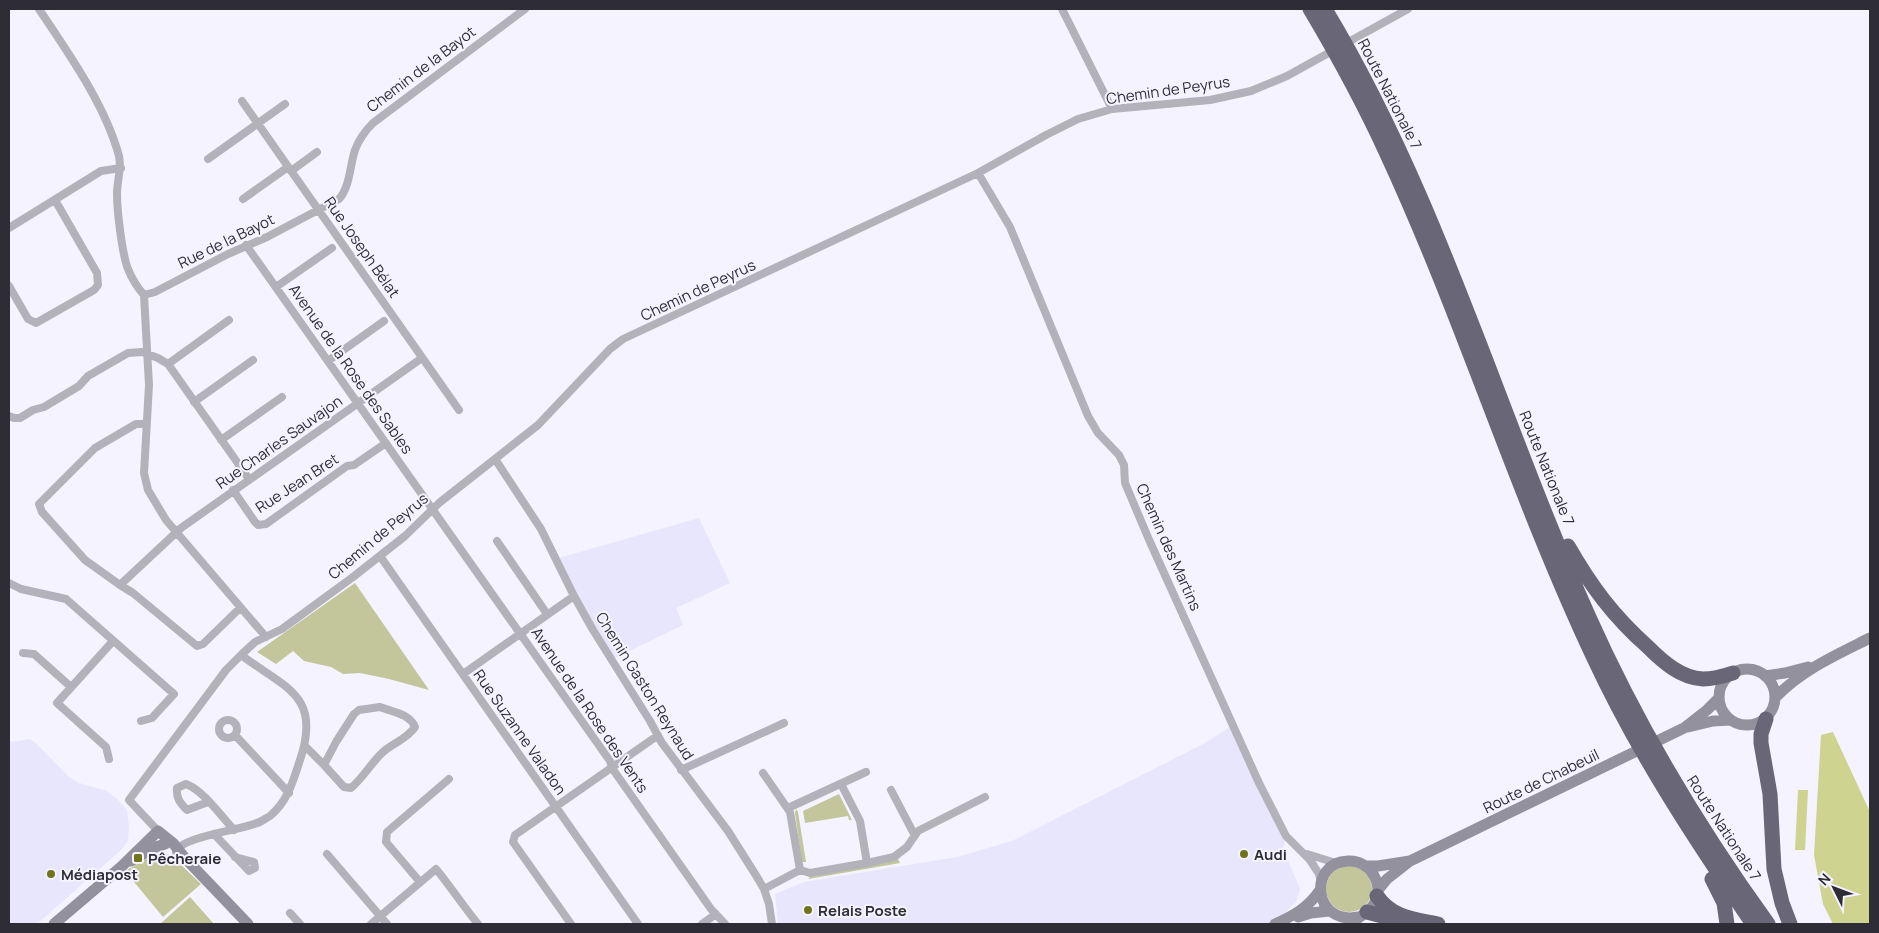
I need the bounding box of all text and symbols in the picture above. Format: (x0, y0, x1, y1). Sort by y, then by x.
street label: Chemin de la Bayot (362, 21, 480, 117)
street label: Route Nationale 7 (1353, 35, 1427, 153)
street label: Chemin de Peyrus (1105, 71, 1231, 109)
street label: Rue Joseph Bélat (319, 192, 405, 302)
street label: Rue de la Bayot (174, 209, 278, 273)
street label: Chemin de Peyrus (637, 254, 759, 326)
street label: Avenue de la Rose des Sables (284, 280, 418, 458)
street label: Rue Charles Sauvajon (211, 390, 347, 494)
street label: Route Nationale 7 (1514, 408, 1580, 528)
street label: Rue Jean Bret (251, 448, 343, 518)
street label: Chemin des Martins (1131, 480, 1207, 614)
street label: Chemin de Peyrus (323, 488, 433, 584)
street label: Chemin Gaston Reynaud (591, 608, 699, 764)
street label: Avenue de la Rose des Vents (527, 623, 654, 797)
street label: Rue Suzanne Valadon (469, 665, 571, 799)
street label: Route de Chabeuil (1479, 744, 1603, 818)
street label: Route Nationale 7 (1682, 771, 1766, 885)
place label: Audi (1254, 844, 1287, 865)
place label: Pêcheraie (148, 848, 221, 869)
marker: Audi (1238, 848, 1250, 860)
marker: Pêcheraie (132, 852, 144, 864)
north arrow (1809, 863, 1859, 913)
place label: Médiapost (61, 864, 138, 885)
marker: Médiapost (45, 868, 57, 880)
text: N (1814, 869, 1834, 889)
place label: Relais Poste (818, 900, 907, 921)
marker: Relais Poste (802, 904, 814, 916)

